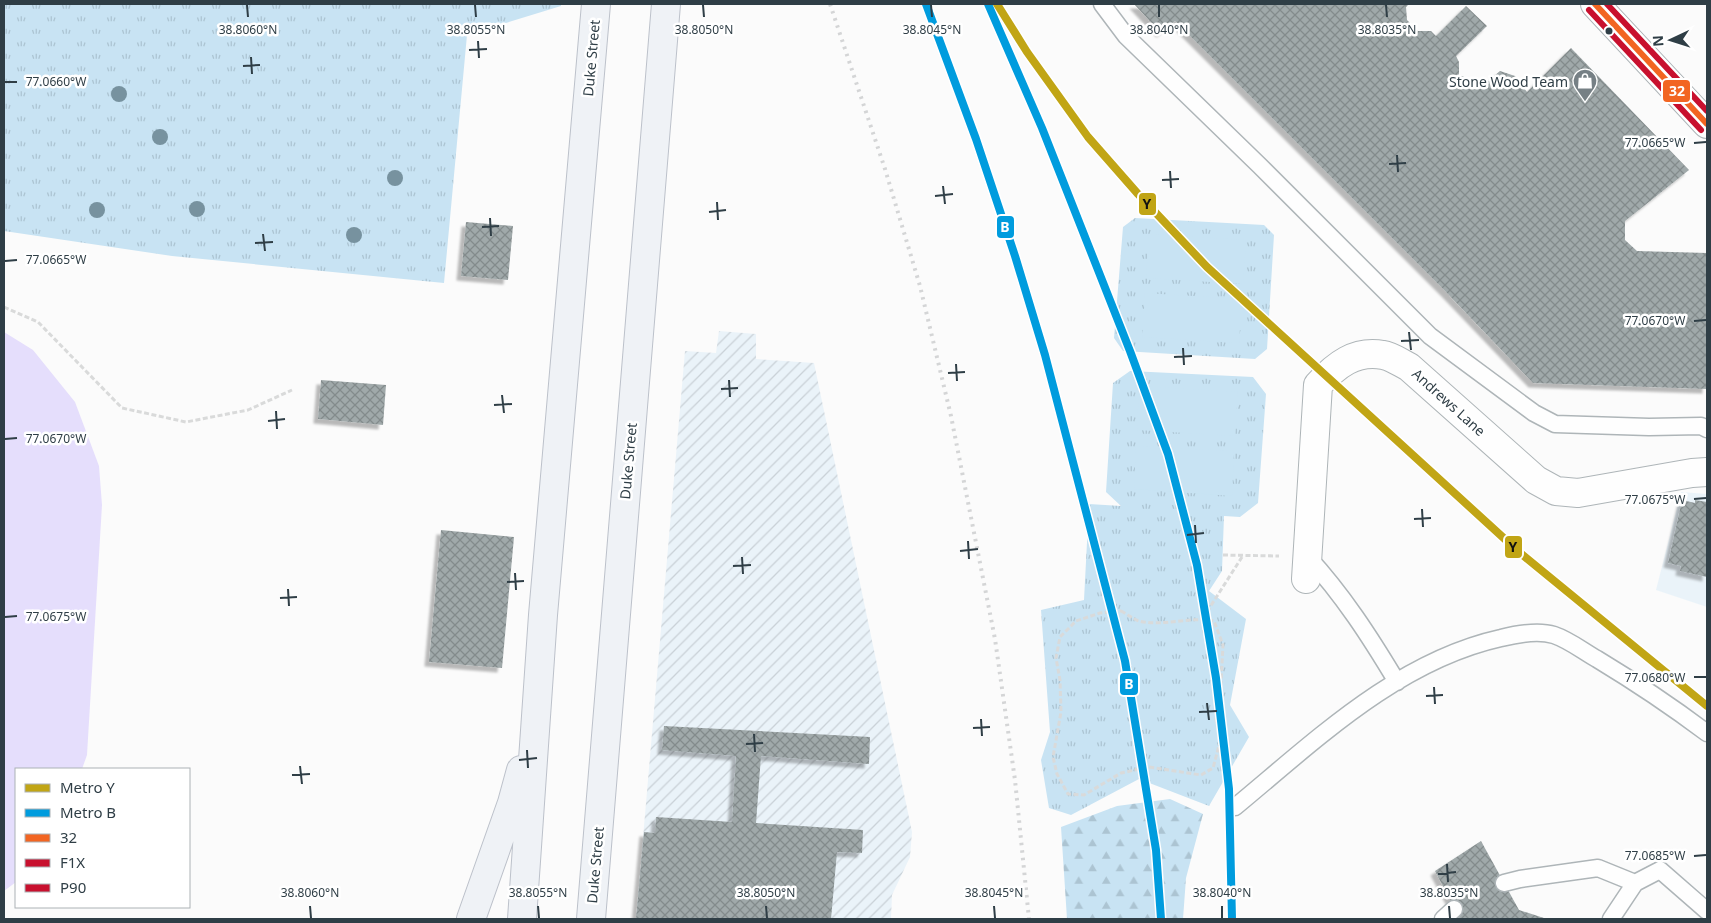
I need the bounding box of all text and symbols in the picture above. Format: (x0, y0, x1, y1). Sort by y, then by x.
north arrow (1646, 15, 1696, 65)
street label: Duke Street (578, 19, 604, 97)
text: 38.8060°N (219, 21, 277, 38)
text: 38.8055°N (447, 21, 505, 38)
text: 38.8050°N (675, 21, 733, 38)
text: 38.8045°N (903, 21, 961, 38)
text: 38.8040°N (1130, 21, 1188, 38)
text: 38.8035°N (1358, 21, 1416, 38)
unlabelled marker (1604, 26, 1614, 36)
text: N (1648, 35, 1667, 47)
shop icon: Stone Wood Team (1572, 68, 1598, 102)
place label: Stone Wood Team (1449, 72, 1568, 91)
text: 77.0660°W (26, 73, 86, 90)
line badge: 32 (1662, 79, 1691, 103)
text: 32 (1669, 81, 1685, 100)
text: 77.0665°W (1625, 134, 1685, 151)
line badge: Y (1138, 192, 1157, 216)
text: Y (1143, 194, 1152, 213)
line badge: B (996, 215, 1015, 239)
text: B (1000, 217, 1010, 236)
text: 77.0665°W (26, 251, 86, 268)
text: 77.0670°W (1625, 312, 1685, 329)
street label: Andrews Lane (1408, 364, 1490, 440)
street label: Duke Street (615, 422, 641, 500)
text: 77.0670°W (26, 430, 86, 447)
text: 77.0675°W (1625, 491, 1685, 508)
line badge: Y (1504, 535, 1523, 559)
text: Y (1509, 537, 1518, 556)
text: 77.0675°W (26, 608, 86, 625)
text: 77.0680°W (1625, 669, 1685, 686)
line badge: B (1119, 672, 1139, 696)
text: B (1124, 674, 1134, 693)
legend (15, 768, 190, 908)
text: Metro Y (60, 777, 115, 797)
text: Metro B (60, 802, 116, 822)
street label: Duke Street (582, 826, 608, 904)
text: 32 (60, 827, 77, 847)
text: 77.0685°W (1625, 847, 1685, 864)
text: F1X (60, 852, 85, 872)
text: P90 (60, 877, 86, 897)
text: 38.8060°N (281, 884, 339, 901)
text: 38.8055°N (509, 884, 567, 901)
text: 38.8050°N (737, 884, 795, 901)
text: 38.8045°N (965, 884, 1023, 901)
text: 38.8040°N (1193, 884, 1251, 901)
text: 38.8035°N (1420, 884, 1478, 901)

